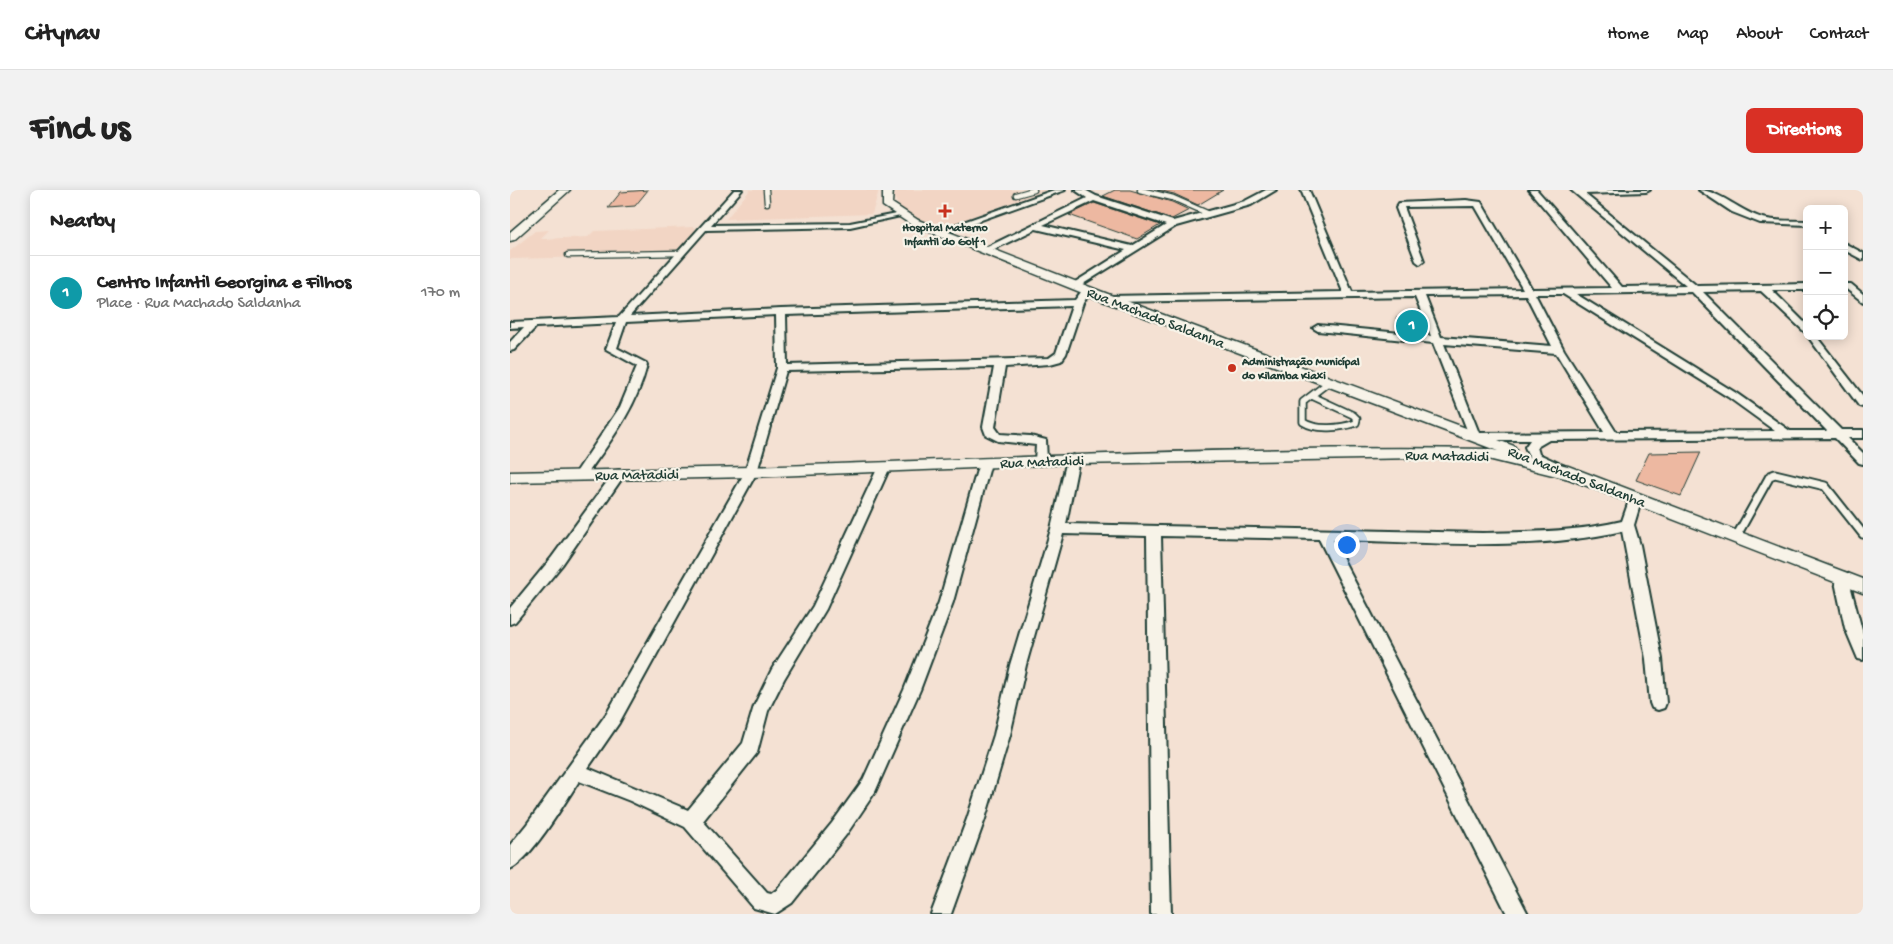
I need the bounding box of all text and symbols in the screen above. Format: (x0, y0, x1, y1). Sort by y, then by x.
text: Citynav (25, 20, 100, 49)
text: Home (1607, 24, 1649, 45)
text: Map (1677, 24, 1708, 45)
text: About (1736, 24, 1782, 45)
text: Contact (1810, 24, 1868, 45)
button: Directions (1746, 108, 1863, 153)
text: Find us (30, 110, 130, 151)
marker: Hospital Materno Infantil do Golf 1 (938, 204, 952, 218)
map controls (1803, 205, 1848, 340)
button: + (1803, 205, 1848, 250)
text: Nearby (50, 210, 115, 235)
place label: Hospital Materno Infantil do Golf 1 (902, 222, 988, 250)
button: − (1803, 250, 1848, 295)
text: Centro Infantil Georgina e Filhos (97, 272, 351, 295)
text: 1 (63, 284, 69, 303)
text: 170 m (421, 284, 460, 303)
street label: Rua Machado Saldanha (1084, 284, 1227, 354)
text: Place · Rua Machado Saldanha (97, 295, 301, 314)
button: locate (1803, 295, 1848, 340)
pin: 1 (1396, 307, 1428, 345)
place label: Administração Municípal do Kilamba Kiaxi (1241, 356, 1360, 384)
marker: Administração Municípal do Kilamba Kiaxi (1226, 362, 1238, 374)
street label: Rua Machado Saldanha (1505, 443, 1648, 513)
street label: Rua Matadidi (1405, 447, 1489, 467)
street label: Rua Matadidi (1000, 453, 1084, 473)
street label: Rua Matadidi (595, 466, 679, 486)
your location (1334, 532, 1360, 558)

